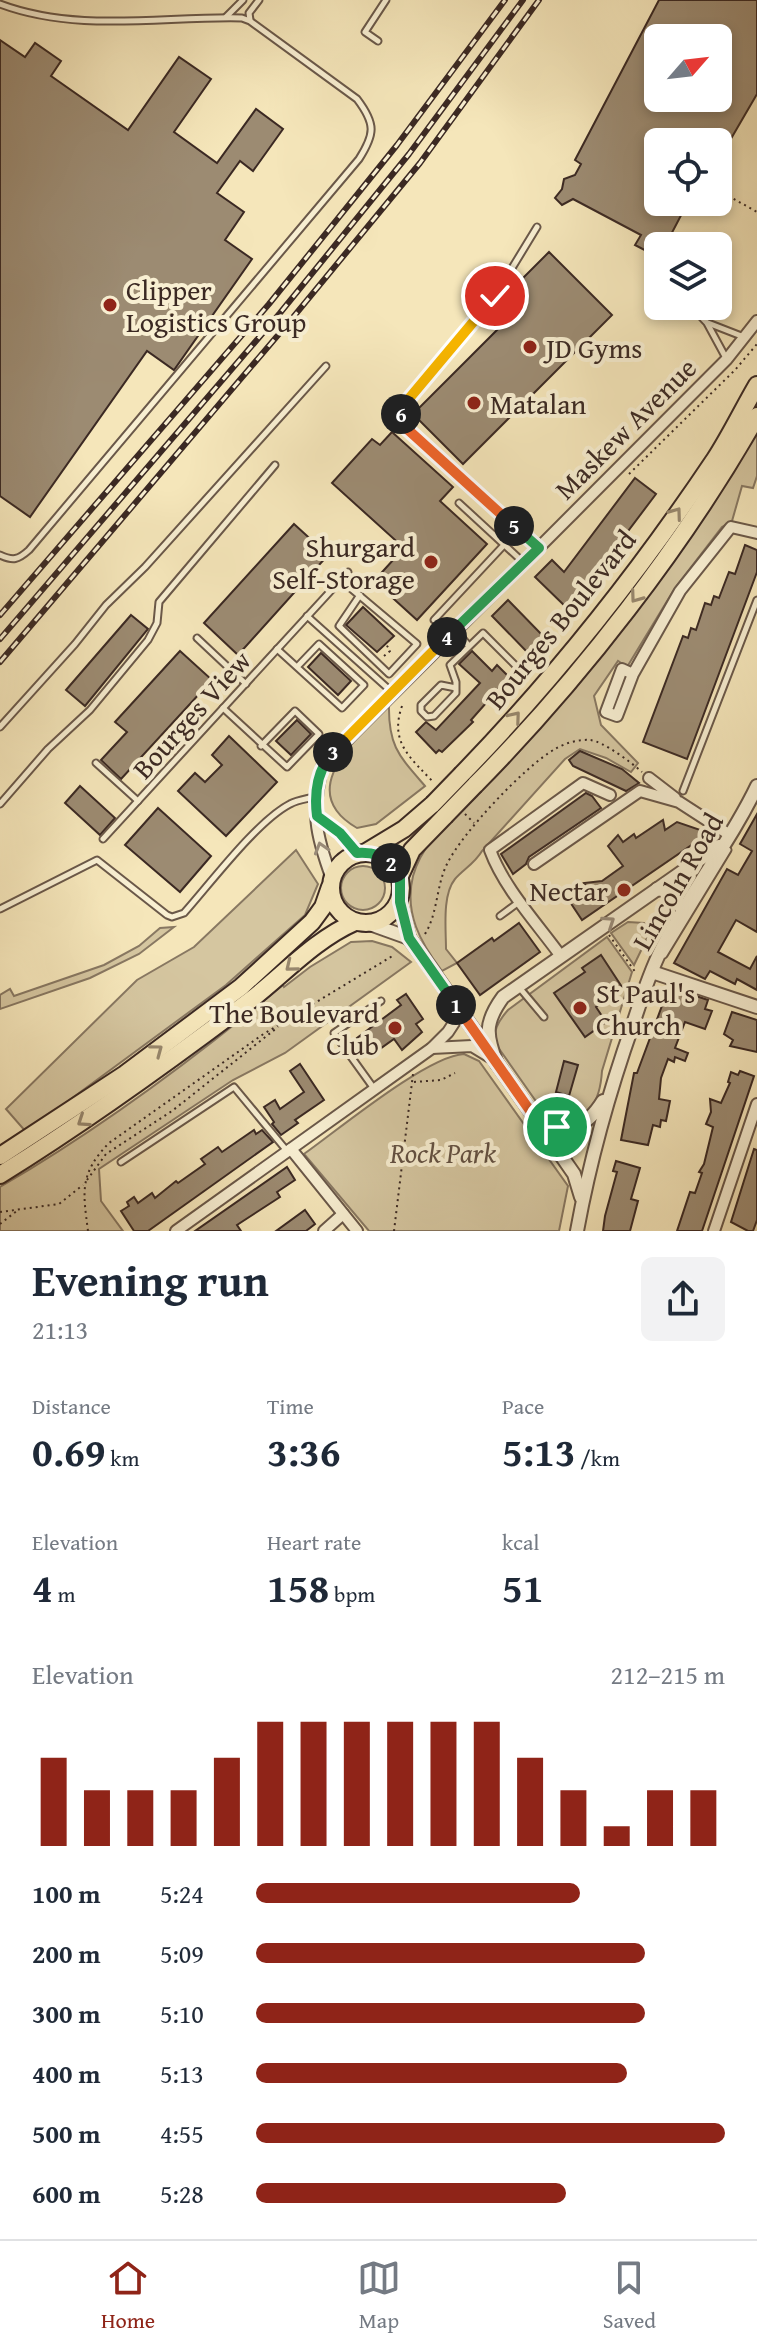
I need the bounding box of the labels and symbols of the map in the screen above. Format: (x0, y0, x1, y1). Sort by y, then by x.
north arrow (644, 24, 732, 112)
pin (461, 262, 529, 330)
place label: Clipper Logistics Group (126, 269, 306, 342)
marker: Clipper Logistics Group (101, 296, 119, 314)
place label: JD Gyms (543, 327, 642, 368)
marker: JD Gyms (521, 338, 539, 356)
street label: Maskew Avenue (545, 348, 705, 508)
place label: Matalan (490, 383, 586, 424)
pin: 6 (381, 394, 421, 434)
marker: Matalan (465, 394, 483, 412)
pin: 5 (494, 506, 534, 546)
one-way arrow (666, 507, 681, 521)
street label: Bourges Boulevard (475, 520, 645, 718)
place label: Shurgard Self-Storage (272, 526, 415, 599)
marker: Shurgard Self-Storage (422, 553, 440, 571)
one-way arrow (631, 588, 645, 603)
pin: 4 (427, 617, 467, 657)
street label: Bourges View (122, 641, 260, 787)
one-way arrow (505, 711, 520, 726)
pin: 3 (313, 732, 353, 772)
street label: Lincoln Road (621, 805, 733, 957)
one-way arrow (314, 842, 330, 855)
pin: 2 (371, 843, 411, 883)
place label: Nectar (529, 870, 608, 911)
marker: Nectar (615, 881, 633, 899)
one-way arrow (601, 917, 615, 932)
one-way arrow (286, 956, 300, 971)
place label: St Paul's Church (596, 972, 695, 1045)
pin: 1 (436, 985, 476, 1025)
place label: The Boulevard Club (209, 992, 379, 1065)
marker: St Paul's Church (571, 999, 589, 1017)
marker: The Boulevard Club (386, 1019, 404, 1037)
one-way arrow (148, 1045, 163, 1059)
pin (523, 1093, 591, 1161)
one-way arrow (77, 1111, 91, 1126)
park label: Rock Park (389, 1132, 496, 1173)

